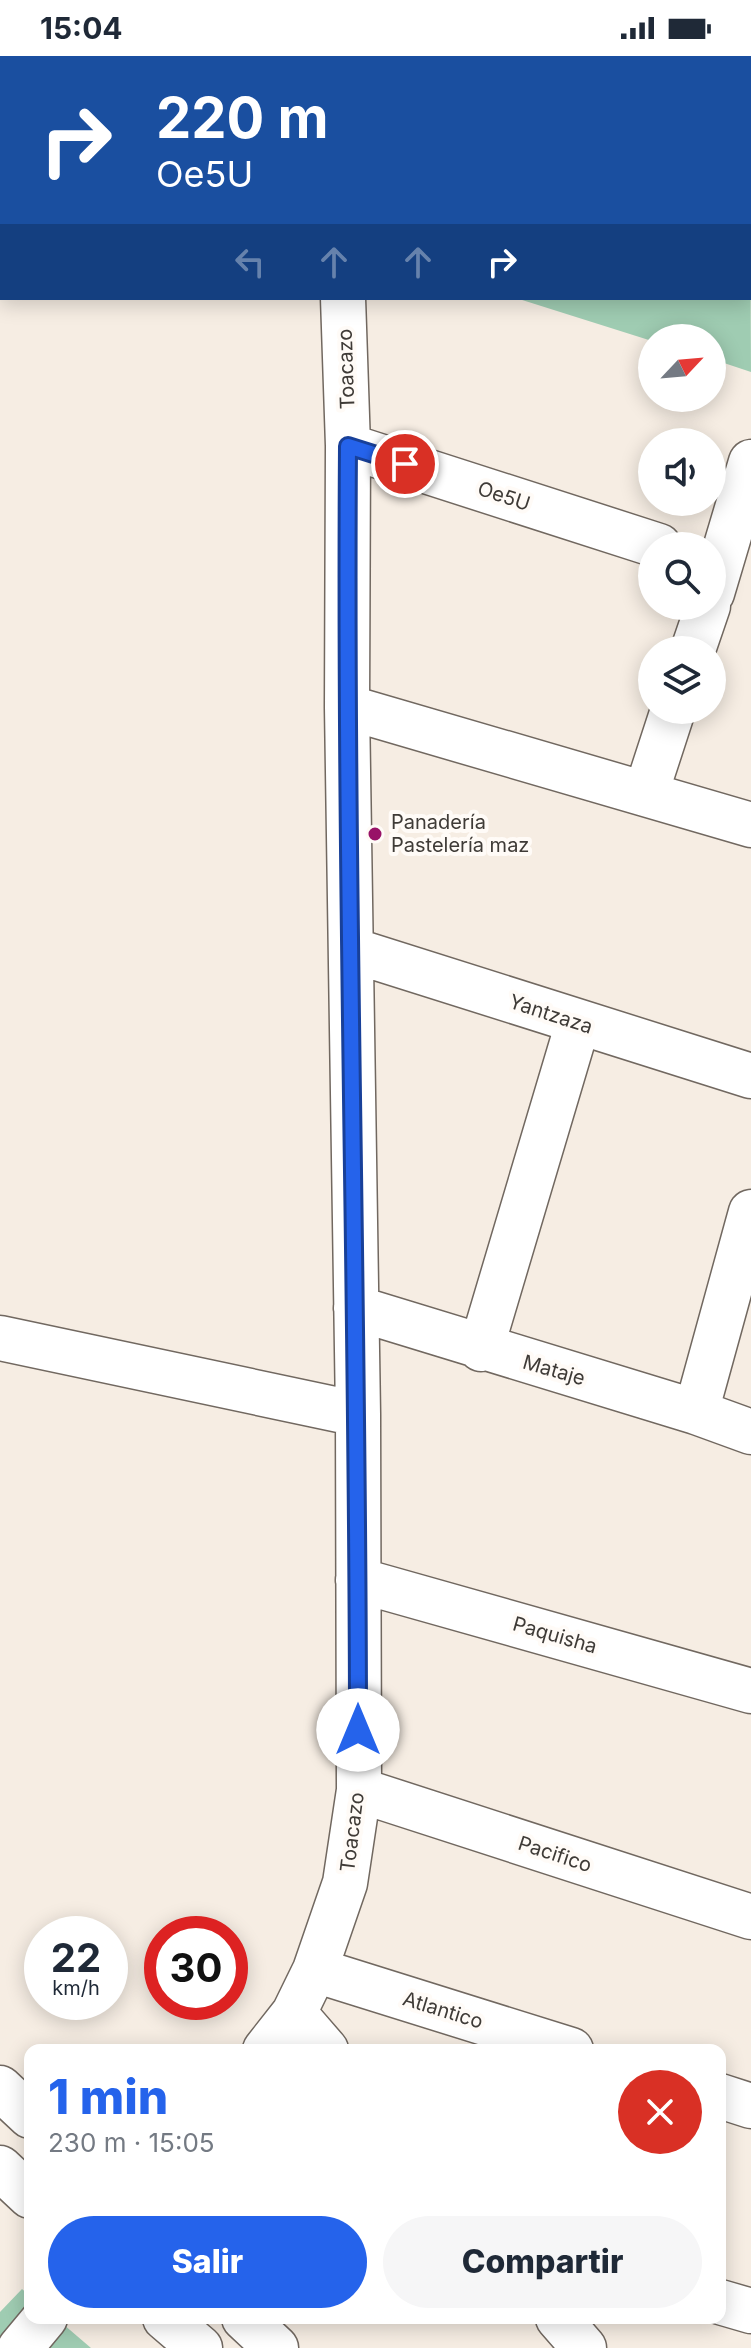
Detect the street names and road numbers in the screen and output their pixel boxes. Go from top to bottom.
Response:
street label: Toacazo [333,328,359,410]
street label: Oe5U [475,476,533,516]
street label: Yantzaza [506,989,596,1039]
street label: Mataje [520,1350,588,1390]
street label: Paquisha [510,1612,600,1658]
street label: Toacazo [335,1791,369,1873]
street label: Pacifico [515,1831,595,1877]
street label: Atlantico [400,1986,486,2034]

